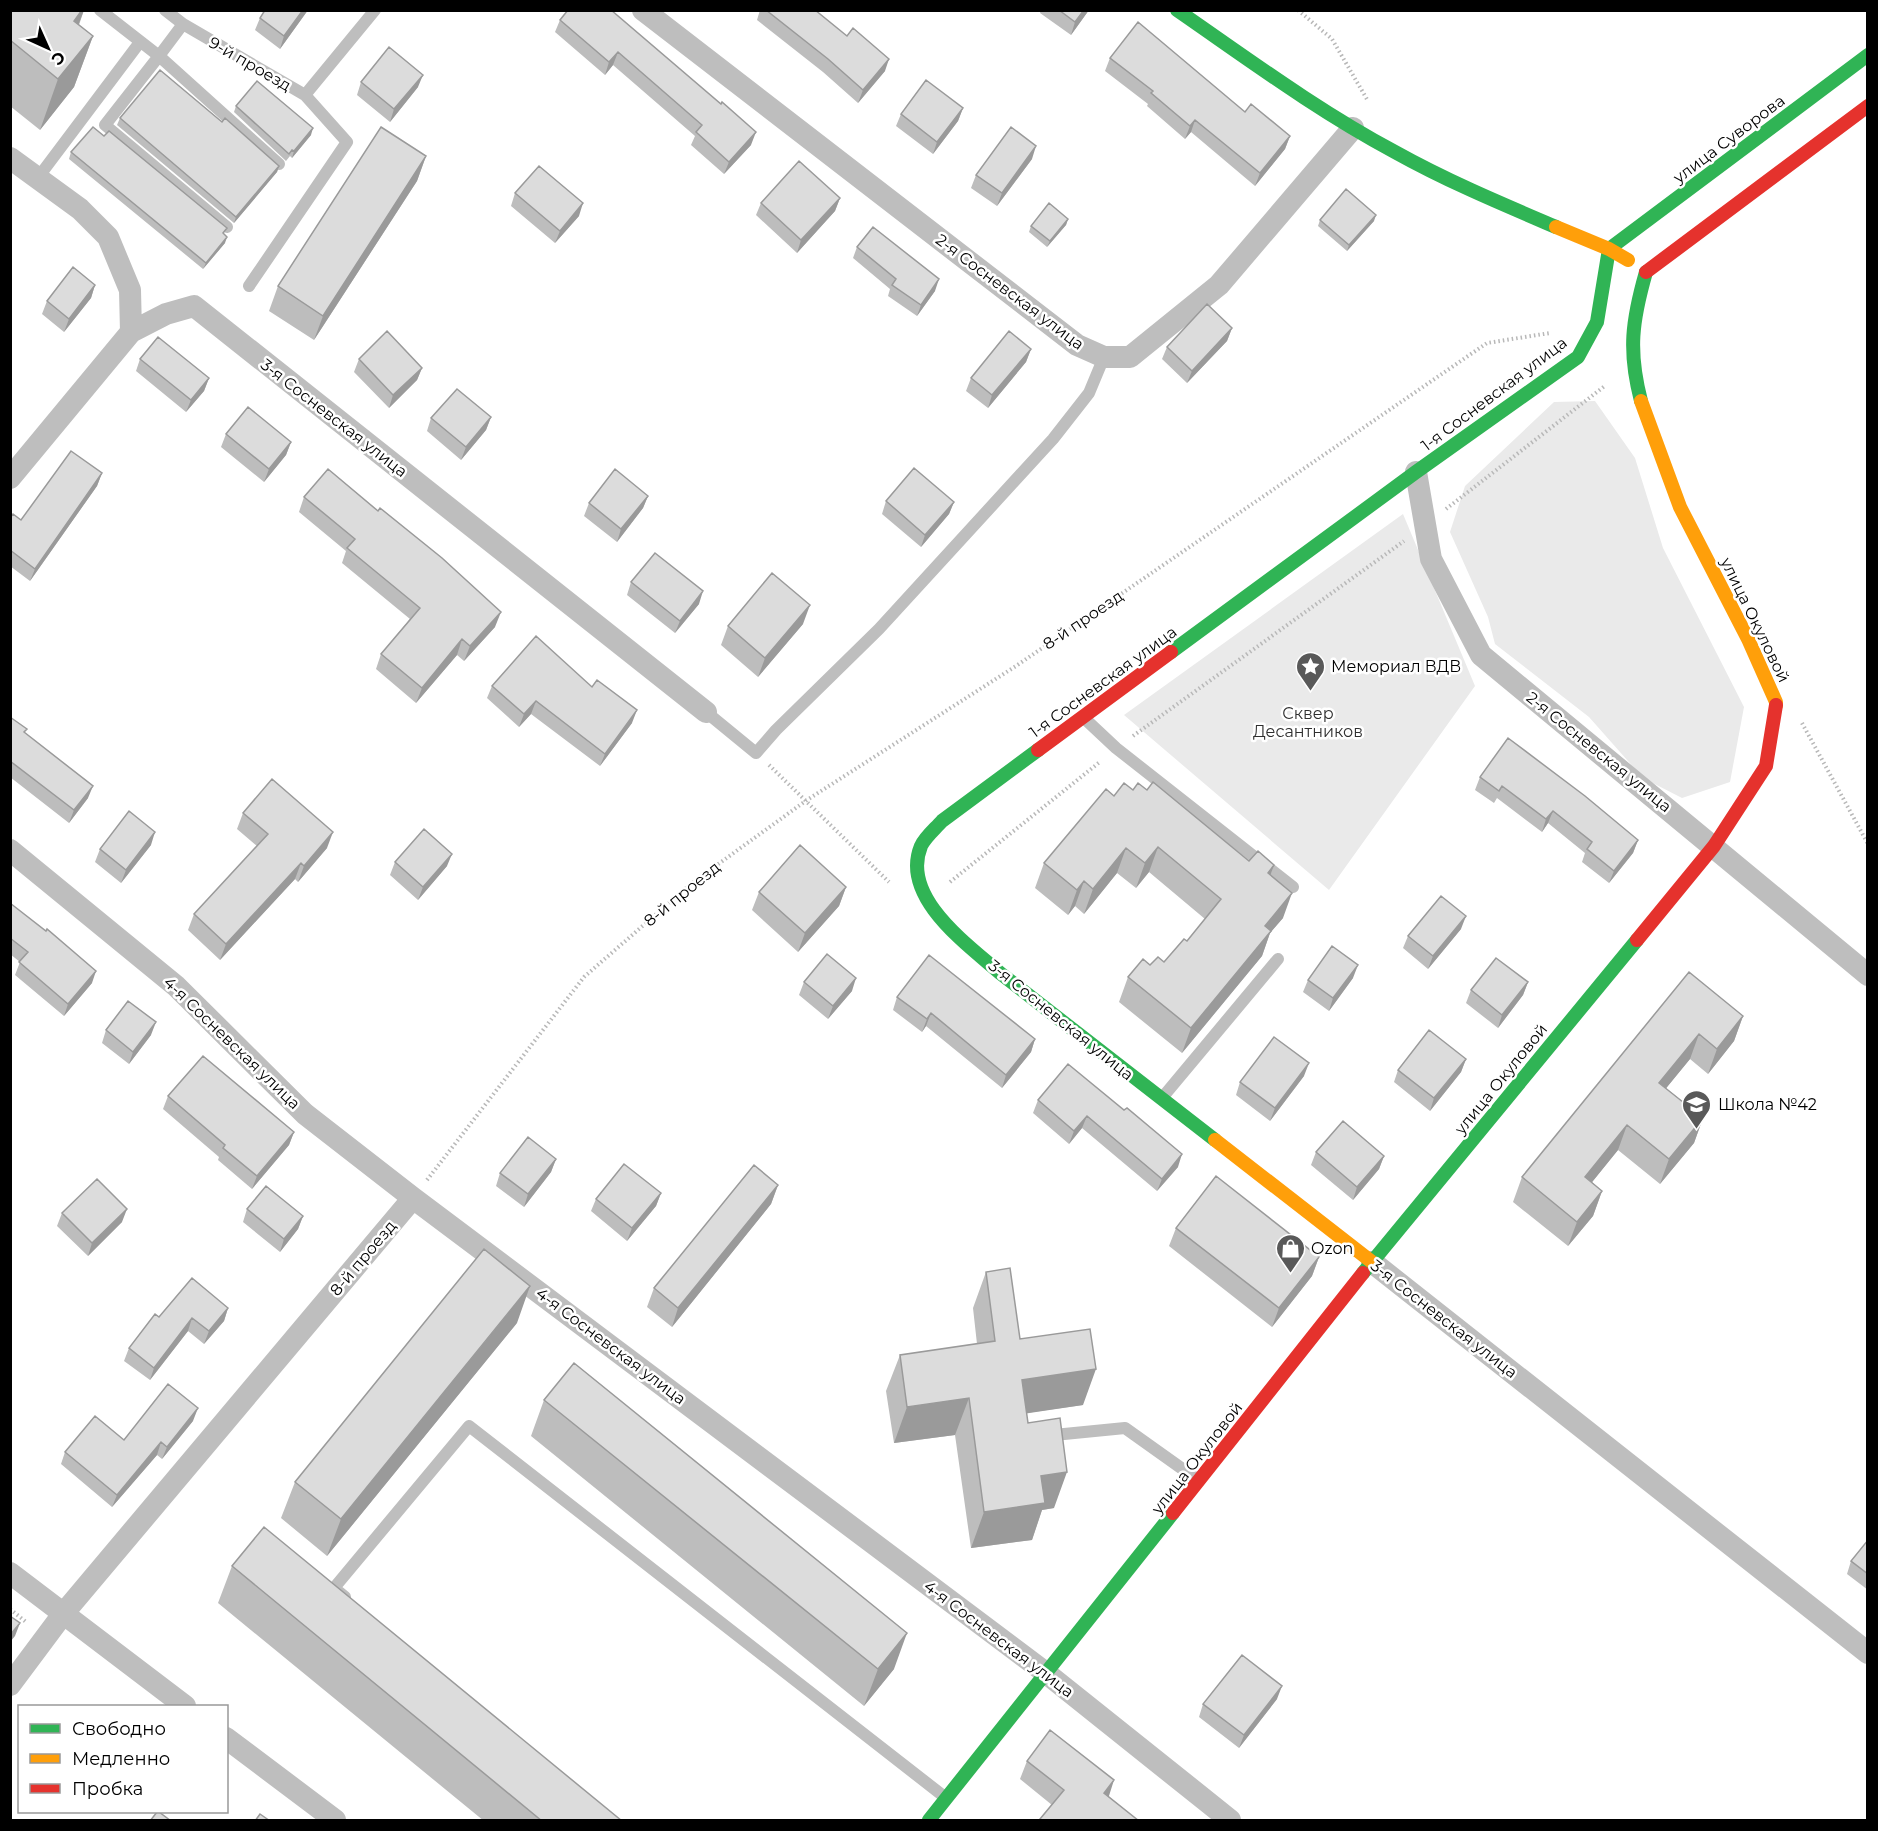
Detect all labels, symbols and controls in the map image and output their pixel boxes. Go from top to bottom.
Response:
north arrow [18,18,78,78]
street label: 9-й проезд [205,33,295,95]
text: С [47,47,69,69]
street label: улица Суворова [1669,91,1788,188]
street label: 2-я Сосневская улица [932,230,1088,354]
street label: 1-я Сосневская улица [1417,333,1571,455]
street label: 3-я Сосневская улица [257,355,411,481]
street label: улица Окуловой [1716,554,1793,686]
street label: 8-й проезд [1039,586,1127,654]
street label: 1-я Сосневская улица [1026,622,1180,742]
place icon: Мемориал ВДВ [1294,650,1326,692]
place label: Мемориал ВДВ [1331,657,1461,676]
street label: 2-я Сосневская улица [1523,688,1675,816]
park label: Сквер Десантников [1253,704,1363,741]
street label: 8-й проезд [640,858,724,930]
street label: 3-я Сосневская улица [985,956,1137,1084]
street label: 4-я Сосневская улица [160,973,304,1113]
street label: улица Окуловой [1450,1020,1551,1139]
school or university icon: Школа №42 [1681,1088,1713,1130]
place label: Школа №42 [1718,1095,1817,1114]
street label: 8-й проезд [326,1217,400,1299]
shop icon: Ozon [1274,1232,1306,1274]
place label: Ozon [1311,1239,1353,1258]
street label: 3-я Сосневская улица [1367,1256,1521,1382]
street label: 4-я Сосневская улица [532,1284,690,1408]
street label: улица Окуловой [1147,1398,1247,1518]
street label: 4-я Сосневская улица [920,1577,1078,1701]
legend [18,1705,228,1813]
text: Свободно [72,1718,166,1740]
text: Медленно [72,1748,170,1770]
text: Пробка [72,1778,143,1800]

